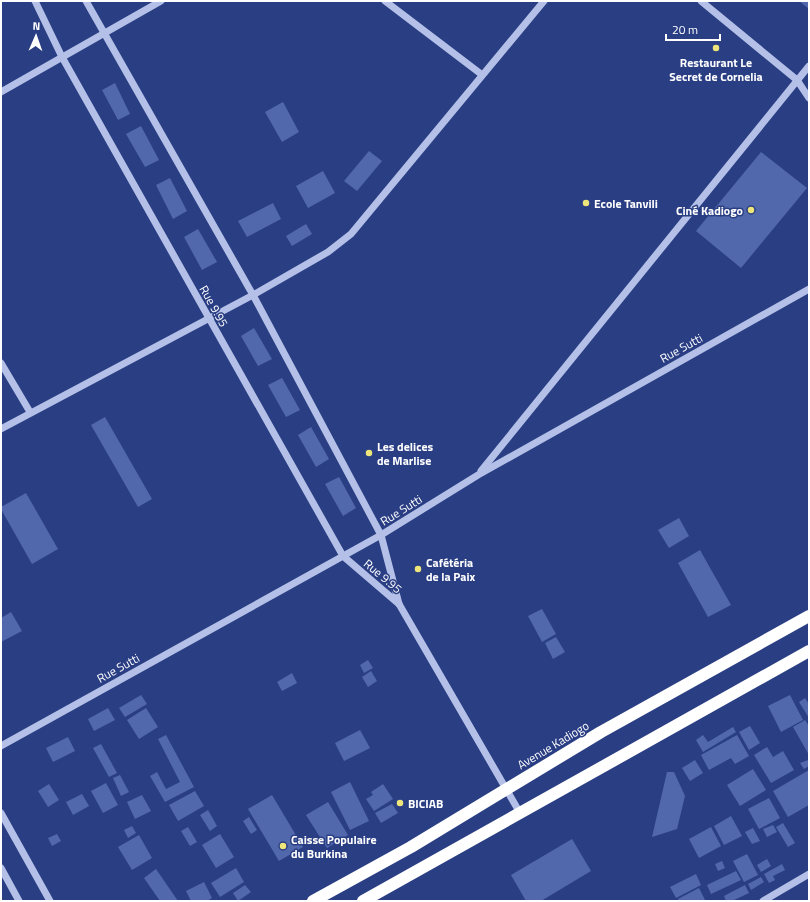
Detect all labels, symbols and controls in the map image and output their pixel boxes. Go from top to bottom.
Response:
north arrow [16,16,56,56]
scale bar [666,16,720,42]
text: N [32,18,40,34]
text: 20 m [672,20,698,39]
marker: Restaurant Le Secret de Cornelia [711,43,721,53]
place label: Restaurant Le Secret de Cornelia [669,53,763,86]
place label: Ecole Tanvili [594,194,658,213]
marker: Ecole Tanvili [581,198,591,208]
place label: Ciné Kadiogo [676,201,743,220]
marker: Ciné Kadiogo [746,205,756,215]
street label: Rue 9.95 [195,282,233,331]
street label: Rue Sutti [656,328,706,368]
place label: Les delices de Marlise [377,437,434,470]
marker: Les delices de Marlise [364,448,374,458]
street label: Rue Sutti [376,490,426,530]
place label: Cafétéria de la Paix [426,553,476,586]
street label: Rue 9.95 [360,554,407,598]
marker: Cafétéria de la Paix [413,564,423,574]
street label: Rue Sutti [93,648,143,688]
street label: Avenue Kadiogo [513,716,593,774]
place label: BICIAB [408,794,443,813]
marker: BICIAB [395,798,405,808]
place label: Caisse Populaire du Burkina [291,830,377,863]
marker: Caisse Populaire du Burkina [278,841,288,851]

